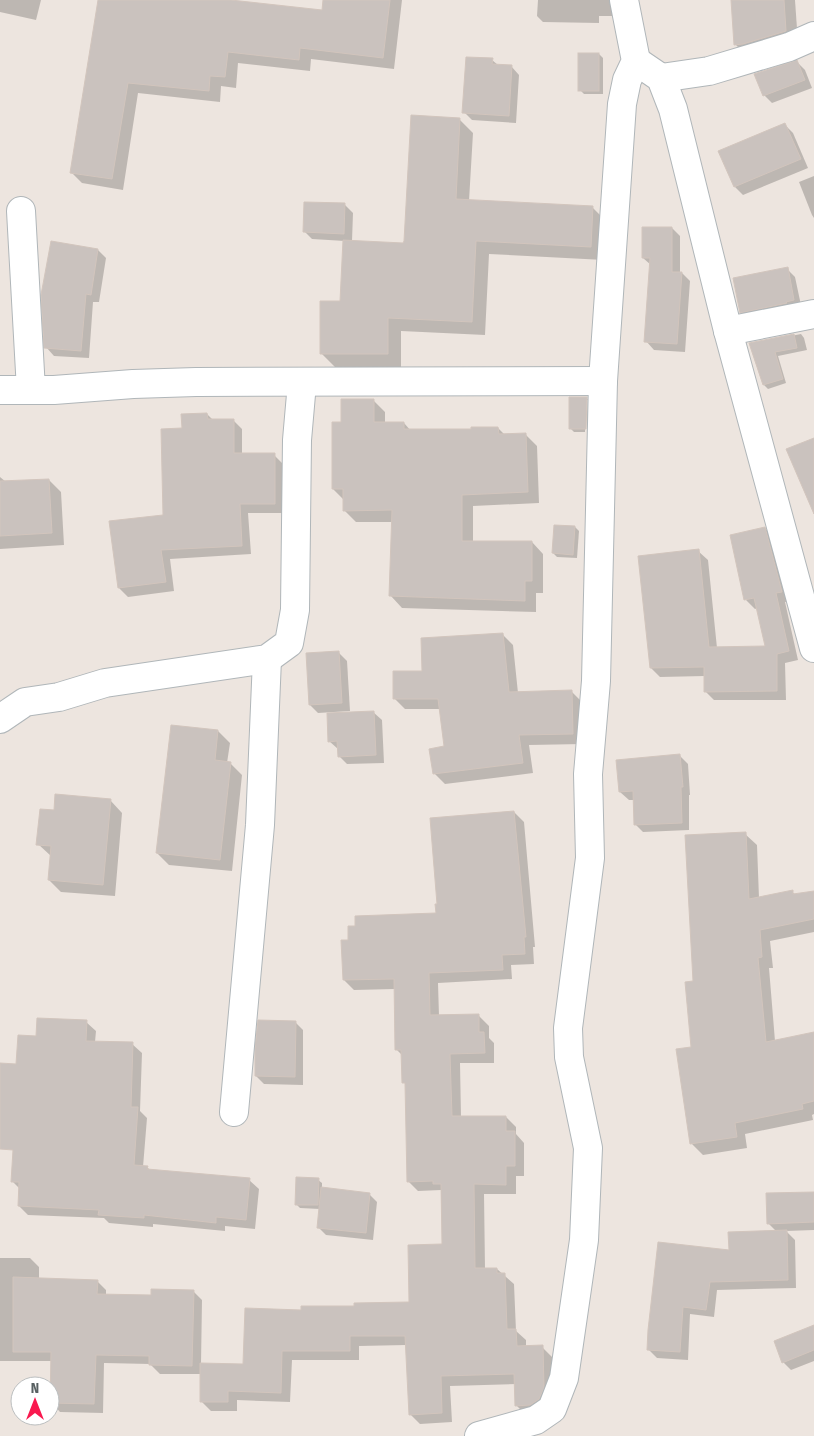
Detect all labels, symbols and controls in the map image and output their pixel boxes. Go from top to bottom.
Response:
north arrow [10,1376,60,1426]
text: N [31,1380,39,1397]

